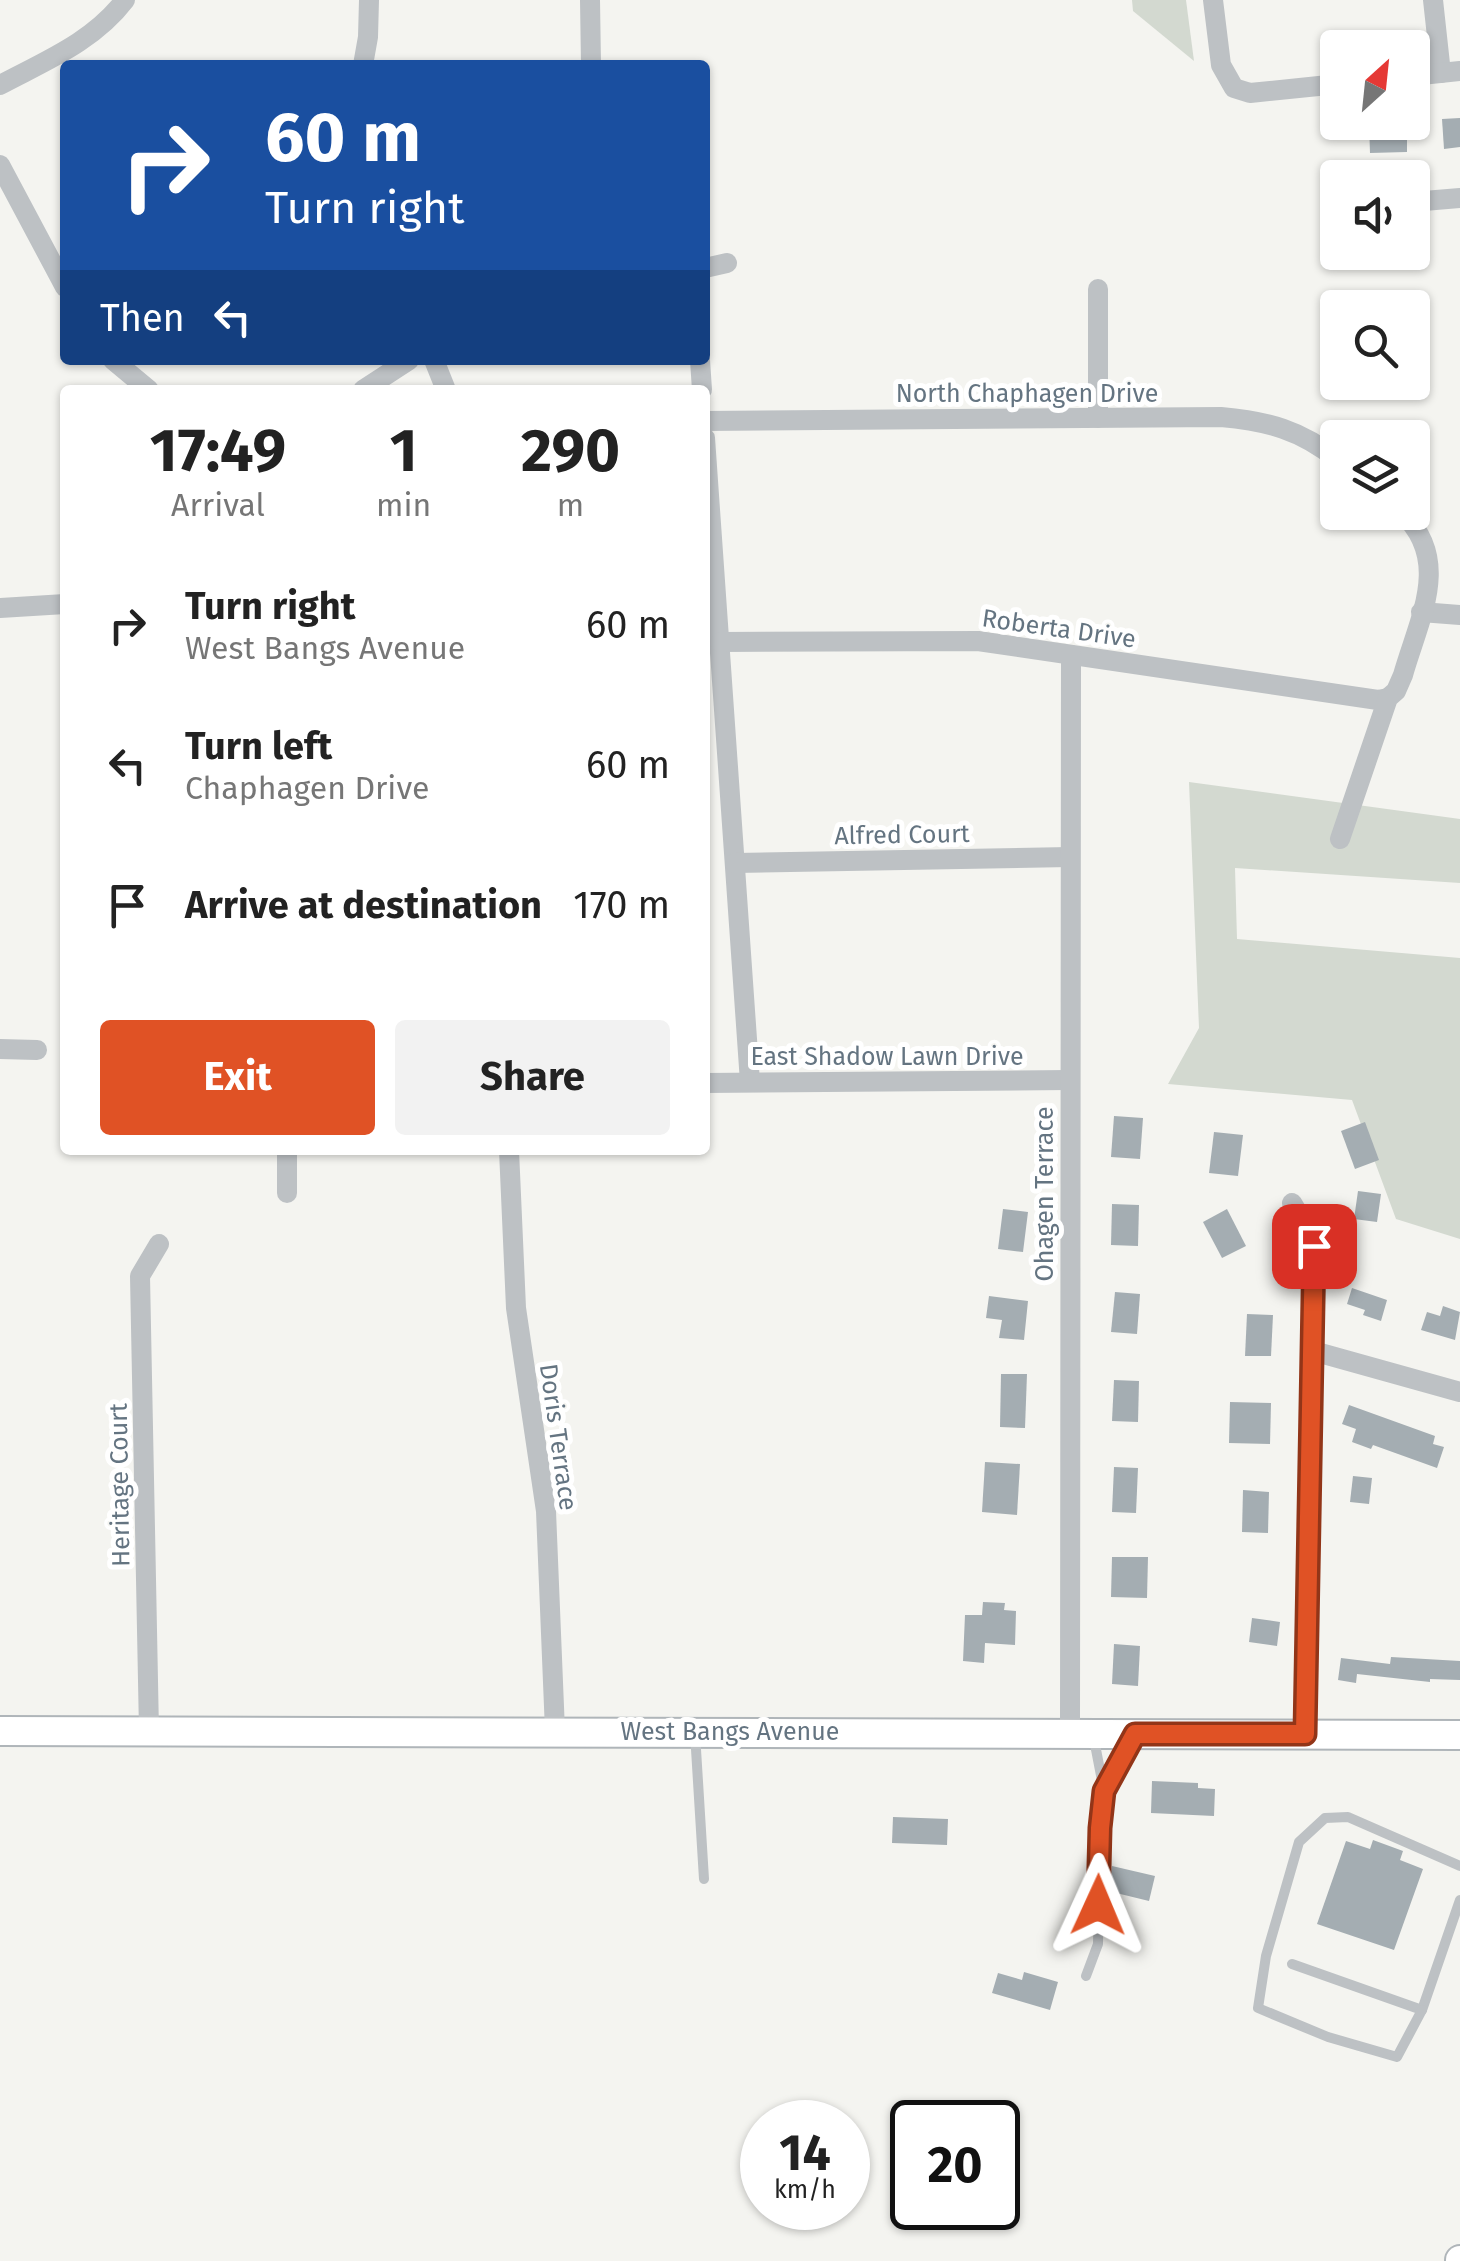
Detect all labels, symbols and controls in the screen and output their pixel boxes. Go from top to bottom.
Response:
north arrow [1320,30,1430,140]
map controls [1320,30,1430,530]
text: 60 m [265,96,421,180]
icon: right [100,100,230,230]
button: sound [1320,160,1430,270]
text: Turn right [265,181,464,235]
icon: left [205,290,260,345]
button: search [1320,290,1430,400]
text: Then [100,295,185,341]
street label: North Chaphagen Drive [896,379,1158,409]
text: 17:49 [150,415,286,487]
text: 1 [390,415,418,487]
text: 290 [521,415,620,487]
button: layers [1320,420,1430,530]
text: Arrival [171,486,265,524]
text: min [376,486,431,524]
text: m [557,486,584,524]
text: Turn right [185,583,355,629]
icon: right [100,598,155,653]
text: 60 m [586,602,670,648]
street label: Roberta Drive [980,603,1138,655]
text: West Bangs Avenue [185,629,465,667]
text: Turn left [185,723,332,769]
icon: left [100,738,155,793]
text: 60 m [586,742,670,788]
text: Chaphagen Drive [185,769,429,807]
street label: Alfred Court [834,819,971,851]
icon: arrive [100,878,155,933]
text: Arrive at destination [185,882,542,928]
text: 170 m [573,882,670,928]
button: Exit [100,1020,375,1135]
button: Share [395,1020,670,1135]
street label: East Shadow Lawn Drive [750,1042,1024,1072]
street label: Ohagen Terrace [1030,1106,1060,1282]
pin [1272,1204,1357,1289]
icon: arrive [1287,1219,1342,1274]
street label: Doris Terrace [533,1362,583,1512]
street label: Heritage Court [104,1402,136,1567]
street label: West Bangs Avenue [621,1717,839,1747]
position arrow [1046,1853,1150,1957]
speed limit sign: 20 [890,2100,1020,2230]
text: 14 [779,2123,831,2183]
text: km/h [774,2175,836,2205]

